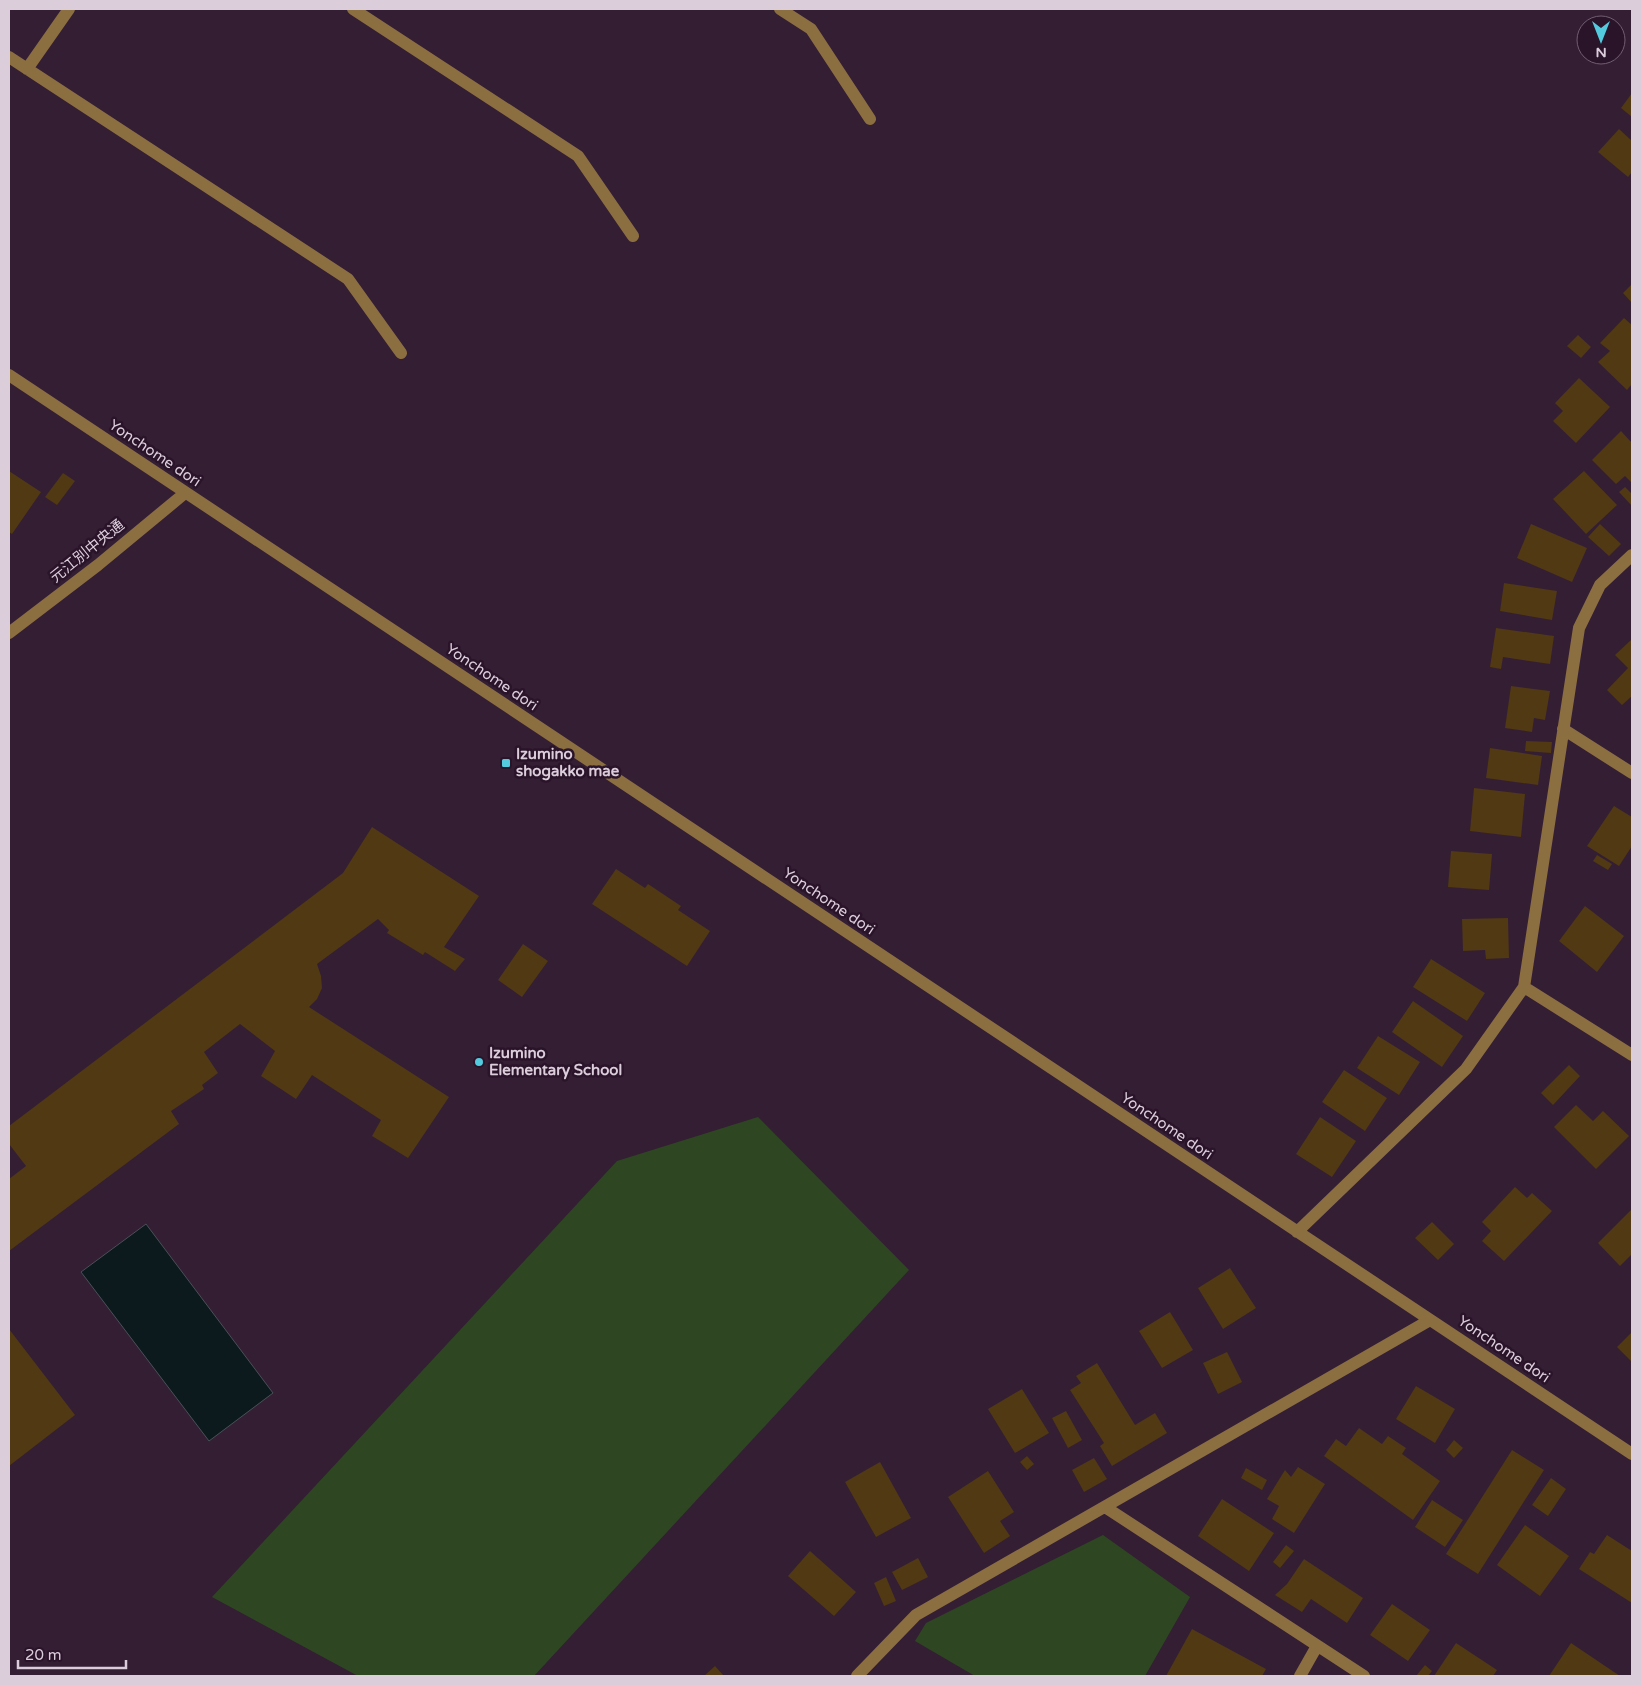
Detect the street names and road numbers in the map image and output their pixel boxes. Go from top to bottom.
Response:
street label: Yonchome dori [106,416,204,490]
street label: 元江別中央通 [46,516,128,586]
street label: Yonchome dori [443,640,541,714]
street label: Yonchome dori [780,864,878,938]
street label: Yonchome dori [1118,1089,1216,1163]
street label: Yonchome dori [1455,1312,1553,1386]

